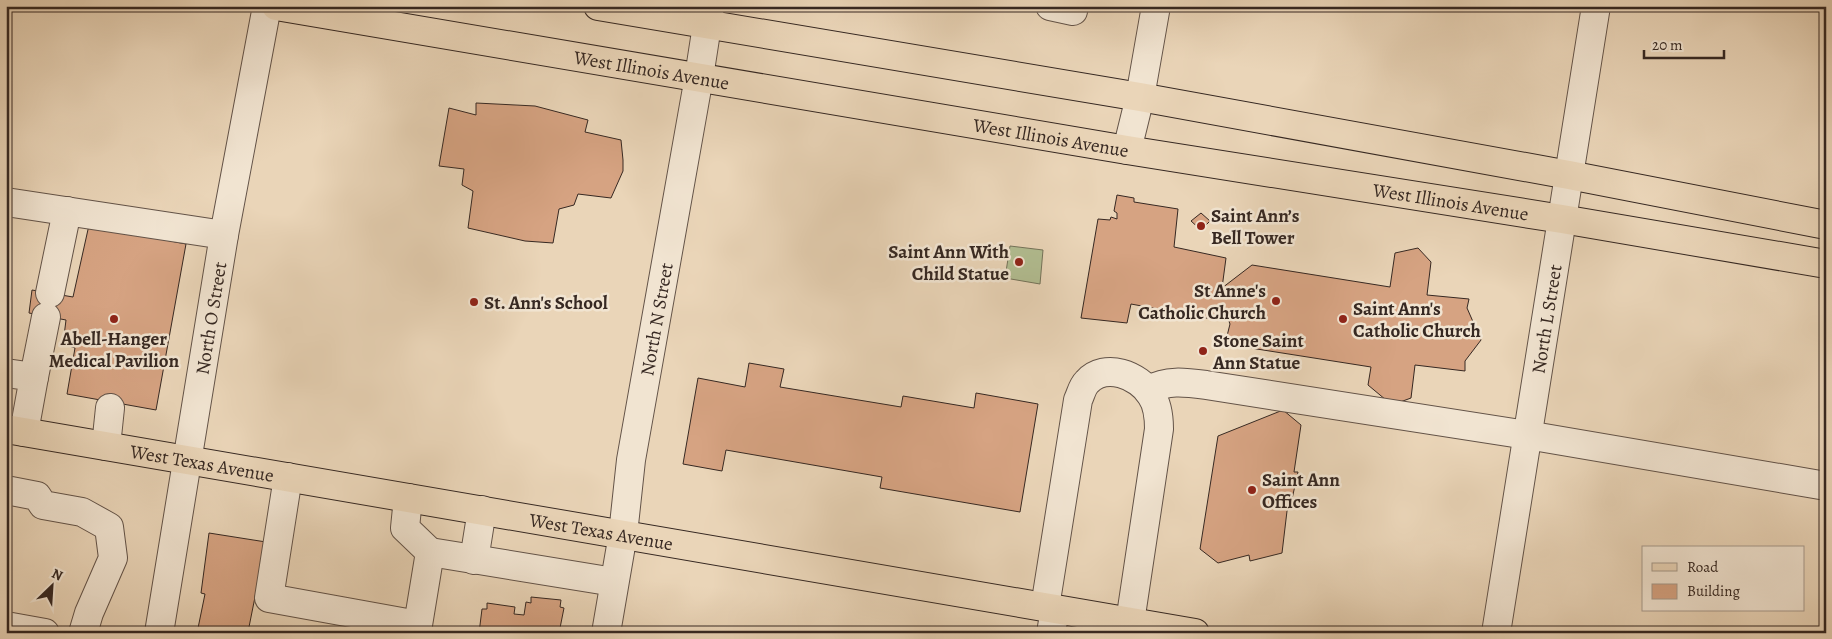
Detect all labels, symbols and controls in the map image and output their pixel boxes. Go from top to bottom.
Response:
scale bar [1644,28,1724,60]
text: 20 m [1652,35,1683,55]
street label: West Illinois Avenue [571,44,731,96]
street label: West Illinois Avenue [970,112,1131,164]
street label: West Illinois Avenue [1370,177,1530,228]
place label: Saint Ann’s Bell Tower [1211,203,1300,251]
marker: Saint Ann’s Bell Tower [1195,220,1207,232]
place label: Saint Ann With Child Statue [888,239,1009,287]
marker: Saint Ann With Child Statue [1013,256,1025,268]
street label: North O Street [189,260,233,377]
street label: North N Street [634,261,680,378]
street label: North L Street [1526,263,1569,376]
place label: St Anne's Catholic Church [1138,278,1266,326]
place label: St. Ann's School [484,290,608,316]
marker: St Anne's Catholic Church [1270,295,1282,307]
marker: St. Ann's School [468,296,480,308]
place label: Saint Ann's Catholic Church [1353,296,1481,344]
marker: Abell-Hanger Medical Pavilion [108,313,120,325]
marker: Saint Ann's Catholic Church [1337,313,1349,325]
place label: Abell-Hanger Medical Pavilion [49,326,180,374]
place label: Stone Saint Ann Statue [1212,328,1304,376]
marker: Stone Saint Ann Statue [1197,345,1209,357]
street label: West Texas Avenue [127,438,276,489]
place label: Saint Ann Offices [1262,467,1340,515]
marker: Saint Ann Offices [1246,484,1258,496]
street label: West Texas Avenue [526,507,675,557]
legend [1642,546,1804,612]
text: Road [1687,557,1719,577]
north arrow [28,562,78,612]
text: N [49,564,66,585]
text: Building [1687,581,1740,601]

